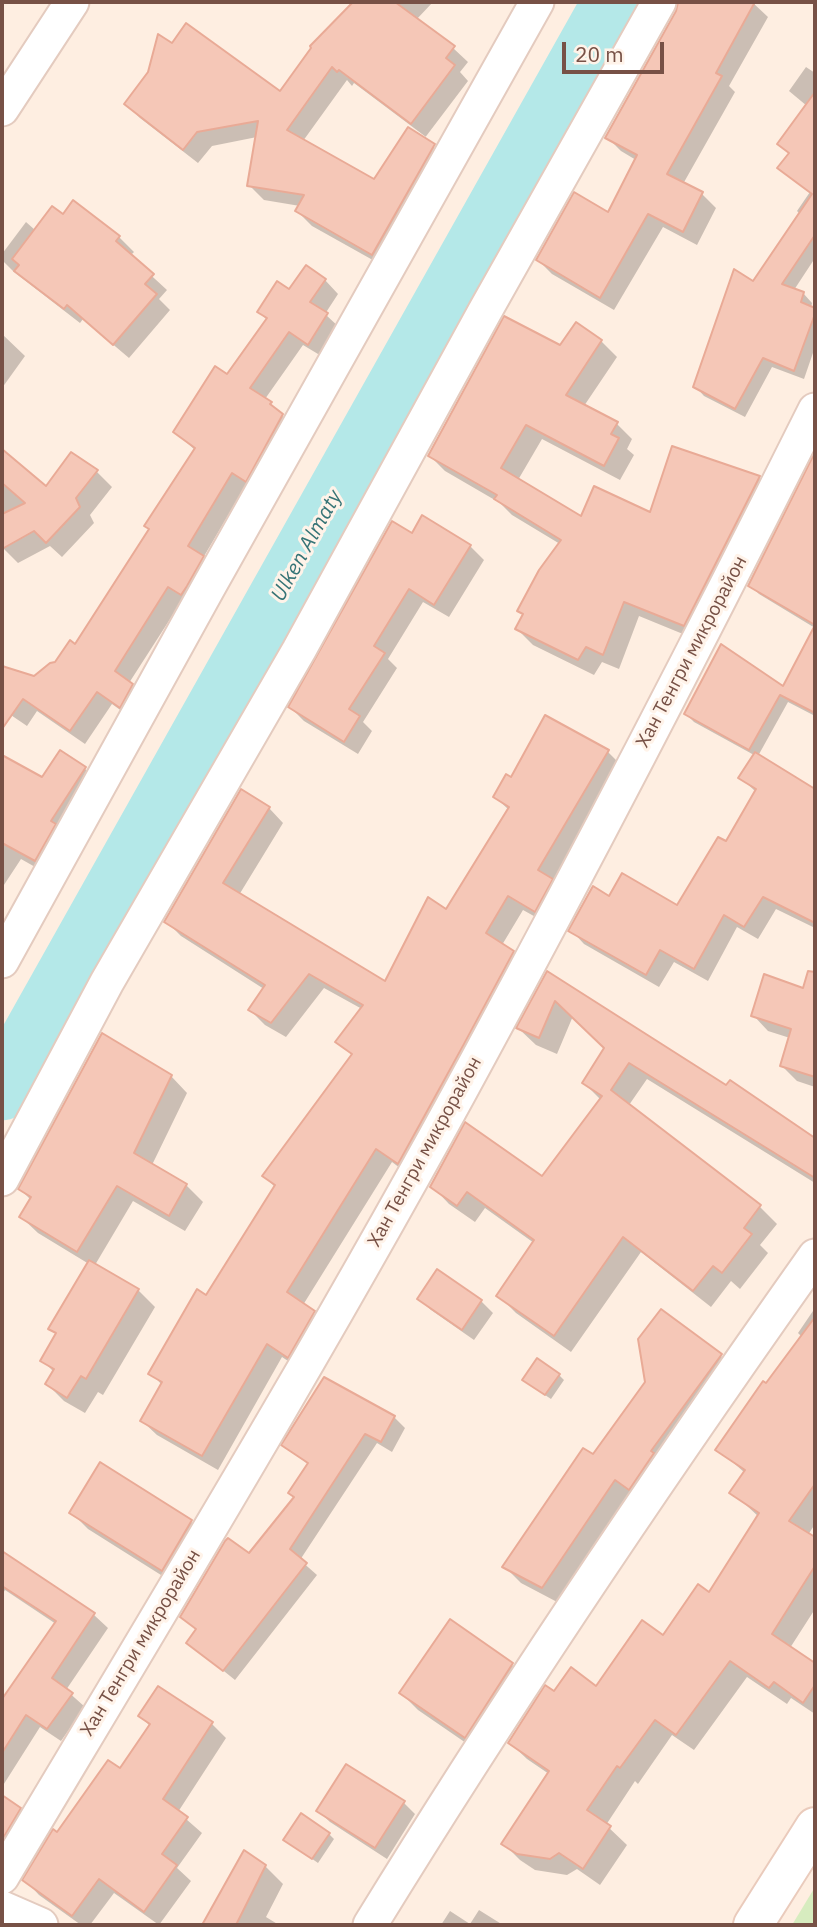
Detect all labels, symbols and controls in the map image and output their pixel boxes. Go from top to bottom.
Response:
scale bar [565,28,666,72]
text: 20 m [575,40,624,68]
water label: Ulken Almaty [266,486,348,606]
street label: Хан Тенгри микрорайон [632,552,752,752]
street label: Хан Тенгри микрорайон [363,1053,487,1251]
street label: Хан Тенгри микрорайон [76,1545,206,1741]

